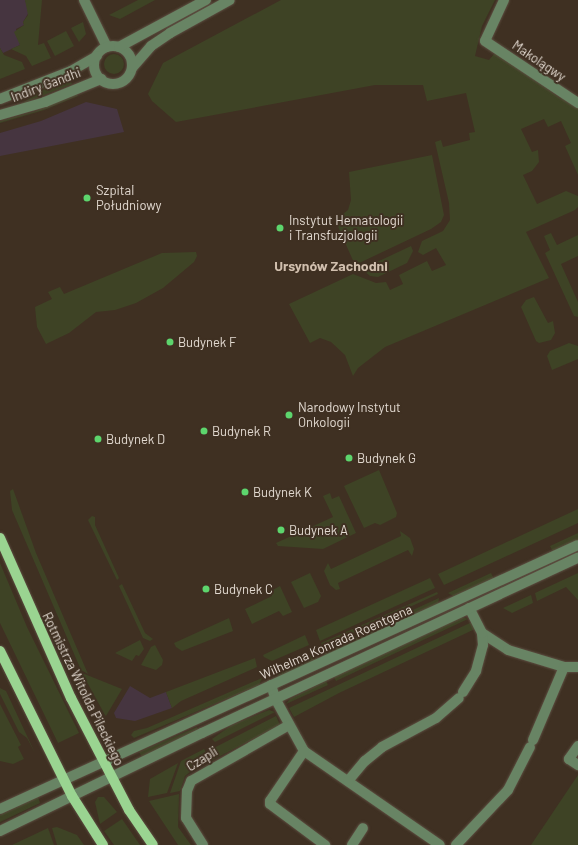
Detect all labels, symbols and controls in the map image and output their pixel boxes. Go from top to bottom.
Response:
street label: Makolągwy [509,37,569,85]
street label: Indiry Gandhi [9,65,83,105]
place label: Szpital Południowy [96,183,162,214]
marker: Szpital Południowy [81,192,93,204]
place label: Instytut Hematologii i Transfuzjologii [289,213,403,244]
marker: Instytut Hematologii i Transfuzjologii [274,222,286,234]
district label: Ursynów Zachodni [274,258,388,274]
place label: Budynek F [178,334,236,350]
marker: Budynek F [165,337,175,347]
place label: Narodowy Instytut Onkologii [298,400,401,431]
marker: Narodowy Instytut Onkologii [283,409,295,421]
place label: Budynek R [212,423,271,439]
marker: Budynek R [199,426,209,436]
place label: Budynek D [106,431,165,447]
marker: Budynek D [93,434,103,444]
place label: Budynek G [357,450,416,466]
marker: Budynek G [344,453,354,463]
place label: Budynek K [253,484,312,500]
marker: Budynek K [240,487,250,497]
place label: Budynek A [289,522,348,538]
marker: Budynek A [276,525,286,535]
place label: Budynek C [214,581,273,597]
marker: Budynek C [201,584,211,594]
street label: Wilhelma Konrada Roentgena [257,601,415,683]
street label: Rotmistrza Witolda Pileckiego [39,610,127,768]
street label: Czapli [184,743,220,775]

